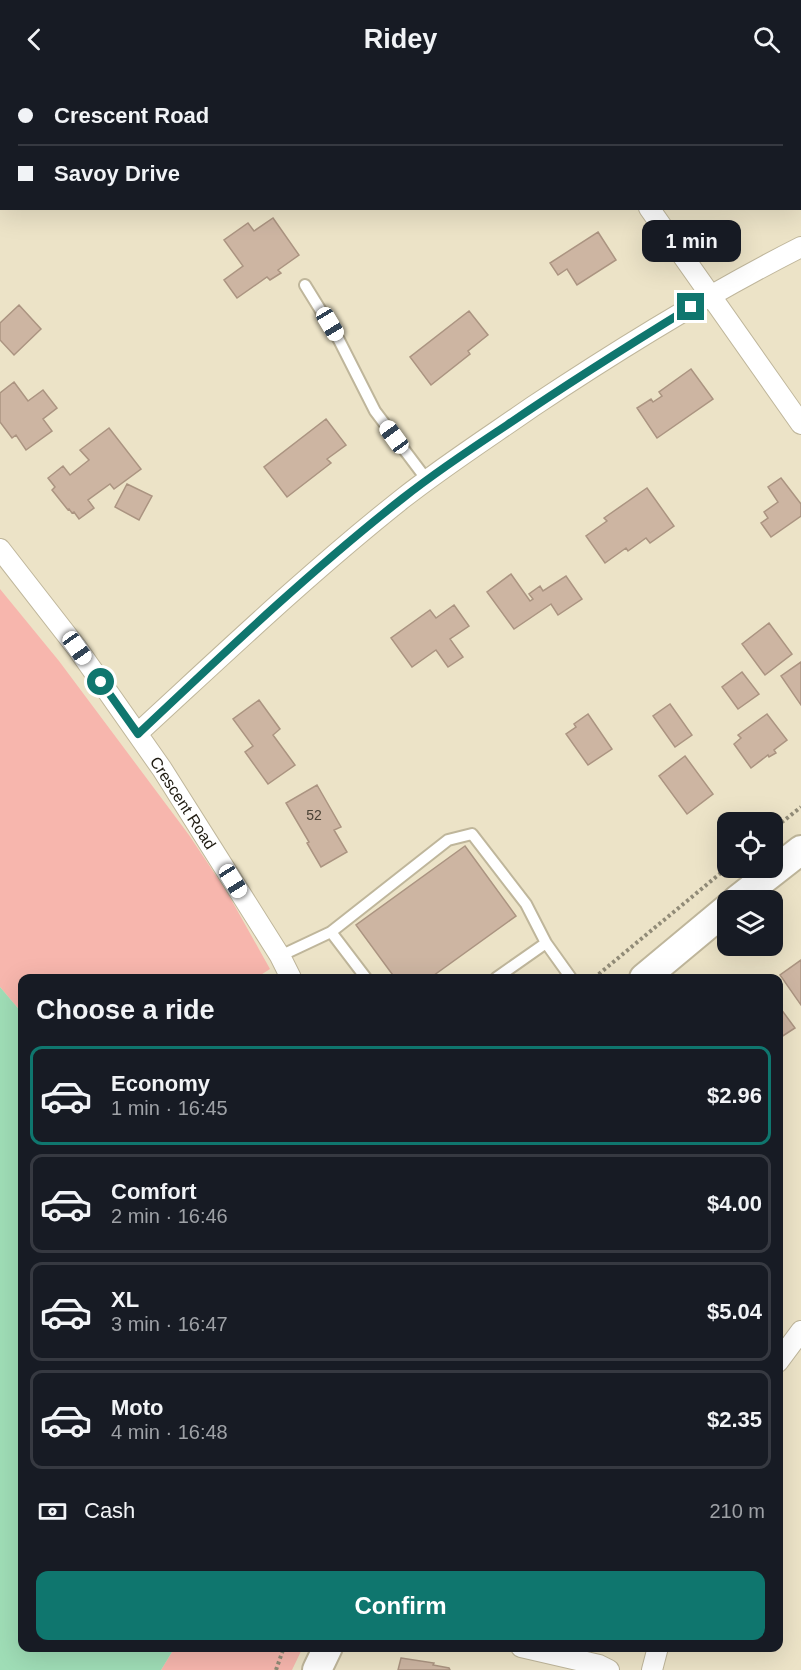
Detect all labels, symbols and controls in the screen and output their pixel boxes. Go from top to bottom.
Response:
icon: back [18,23,51,56]
icon: search [750,23,783,56]
text: Ridey [364,24,437,54]
text: Crescent Road [54,103,209,128]
text: Savoy Drive [54,161,180,186]
callout: 1 min [642,220,740,262]
text: 1 min [665,230,718,252]
route end [677,293,704,320]
car [313,304,347,344]
car [376,417,412,457]
car [59,628,95,668]
route start [87,668,114,695]
street label: Crescent Road [147,754,219,852]
house number: 52 [306,807,322,823]
map controls [717,812,783,956]
button: locate [717,812,783,878]
car [216,861,250,901]
button: layers [717,890,783,956]
text: Choose a ride [36,995,215,1025]
icon: car [39,1069,93,1123]
text: Economy [111,1071,210,1096]
text: $2.96 [707,1083,762,1108]
text: 1 min · 16:45 [111,1097,228,1119]
icon: car [39,1177,93,1231]
text: Comfort [111,1179,197,1204]
text: $4.00 [707,1191,762,1216]
text: 2 min · 16:46 [111,1205,228,1227]
icon: car [39,1285,93,1339]
text: XL [111,1287,139,1312]
text: $5.04 [707,1299,762,1324]
text: 3 min · 16:47 [111,1313,228,1335]
icon: car [39,1393,93,1447]
text: Moto [111,1395,164,1420]
text: $2.35 [707,1407,762,1432]
text: 4 min · 16:48 [111,1421,228,1443]
icon: cash [36,1495,69,1528]
text: Cash [84,1498,135,1523]
text: 210 m [709,1500,765,1522]
button: Confirm [36,1571,765,1640]

